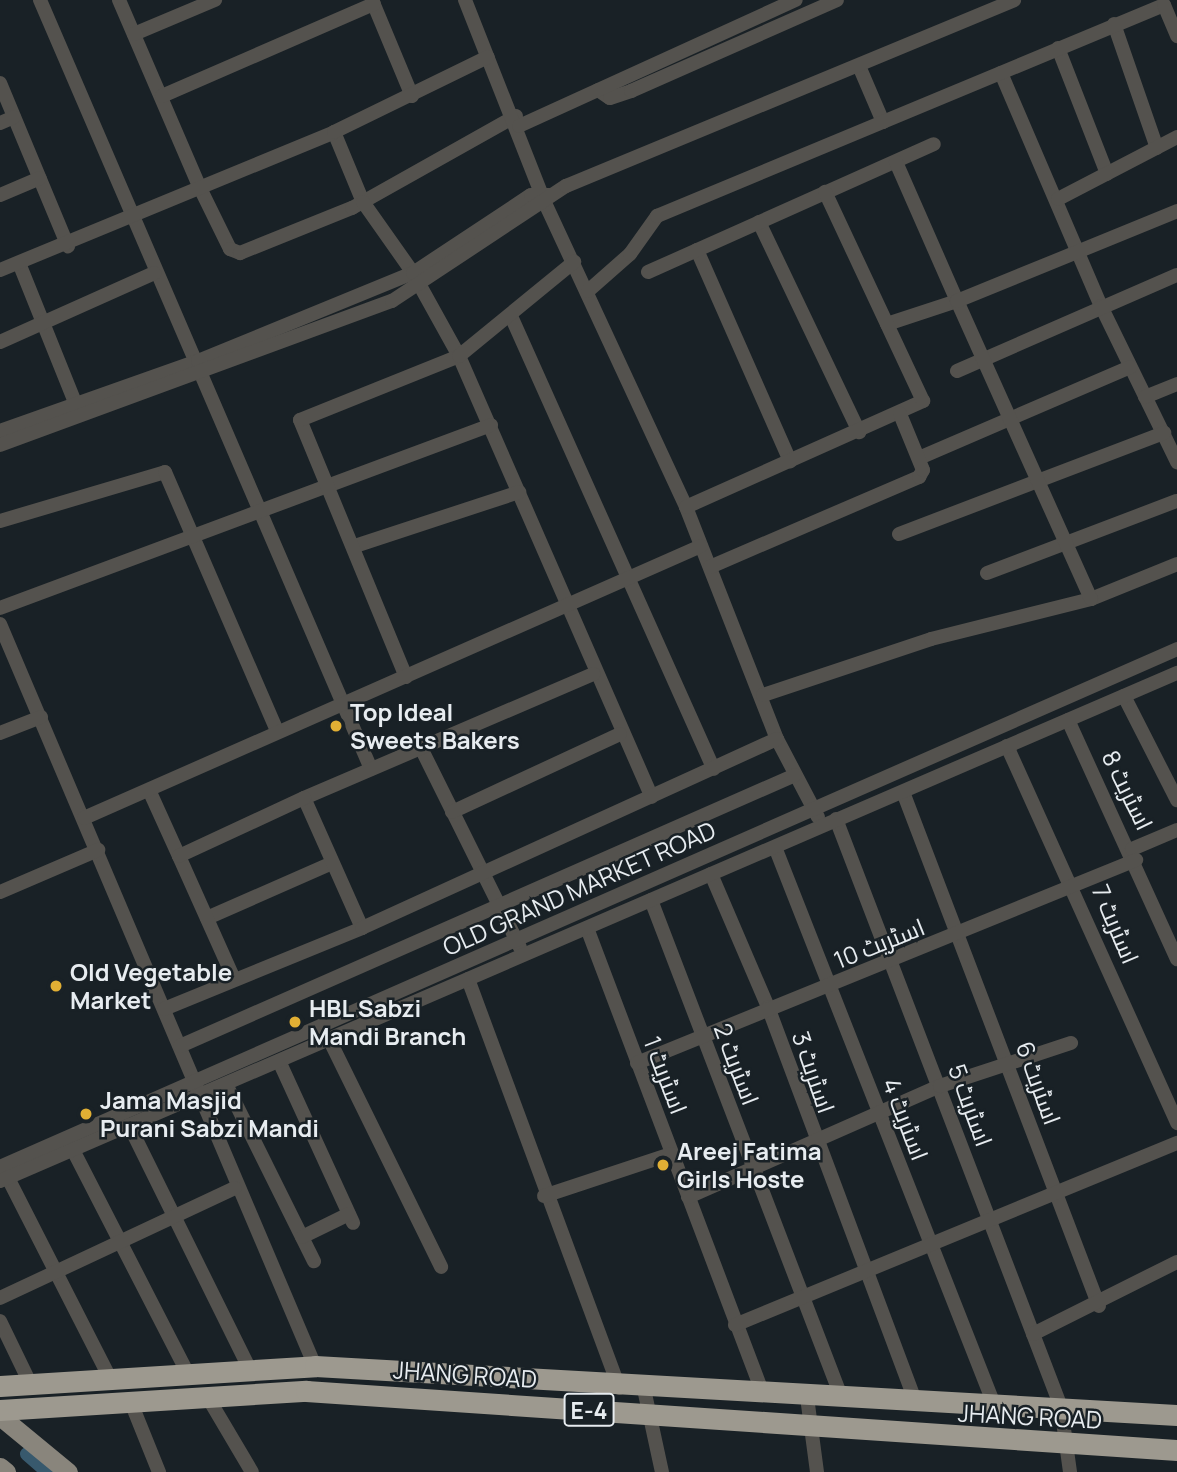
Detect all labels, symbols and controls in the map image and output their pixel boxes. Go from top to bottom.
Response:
place label: Top Ideal Sweets Bakers [350,698,520,754]
marker: Top Ideal Sweets Bakers [328,718,344,734]
street label: اسٹریٹ 8 [1096,745,1160,835]
street label: OLD GRAND MARKET ROAD [438,815,720,961]
street label: اسٹریٹ 7 [1086,880,1146,968]
street label: اسٹریٹ 10 [829,912,929,974]
place label: Old Vegetable Market [70,958,232,1014]
marker: Old Vegetable Market [48,978,64,994]
place label: HBL Sabzi Mandi Branch [309,994,466,1050]
marker: HBL Sabzi Mandi Branch [287,1014,303,1030]
street label: اسٹریٹ 2 [708,1019,766,1109]
street label: اسٹریٹ 3 [787,1027,841,1117]
street label: اسٹریٹ 1 [638,1032,694,1118]
street label: اسٹریٹ 6 [1011,1038,1067,1128]
street label: اسٹریٹ 5 [943,1060,999,1150]
street label: اسٹریٹ 4 [877,1074,935,1164]
place label: Jama Masjid Purani Sabzi Mandi [100,1086,319,1142]
marker: Jama Masjid Purani Sabzi Mandi [78,1106,94,1122]
place label: Areej Fatima Girls Hoste [677,1137,821,1193]
marker: Areej Fatima Girls Hoste [655,1157,671,1173]
street label: JHANG ROAD [392,1355,538,1393]
road number: E-4 [563,1390,615,1429]
street label: JHANG ROAD [957,1398,1103,1434]

